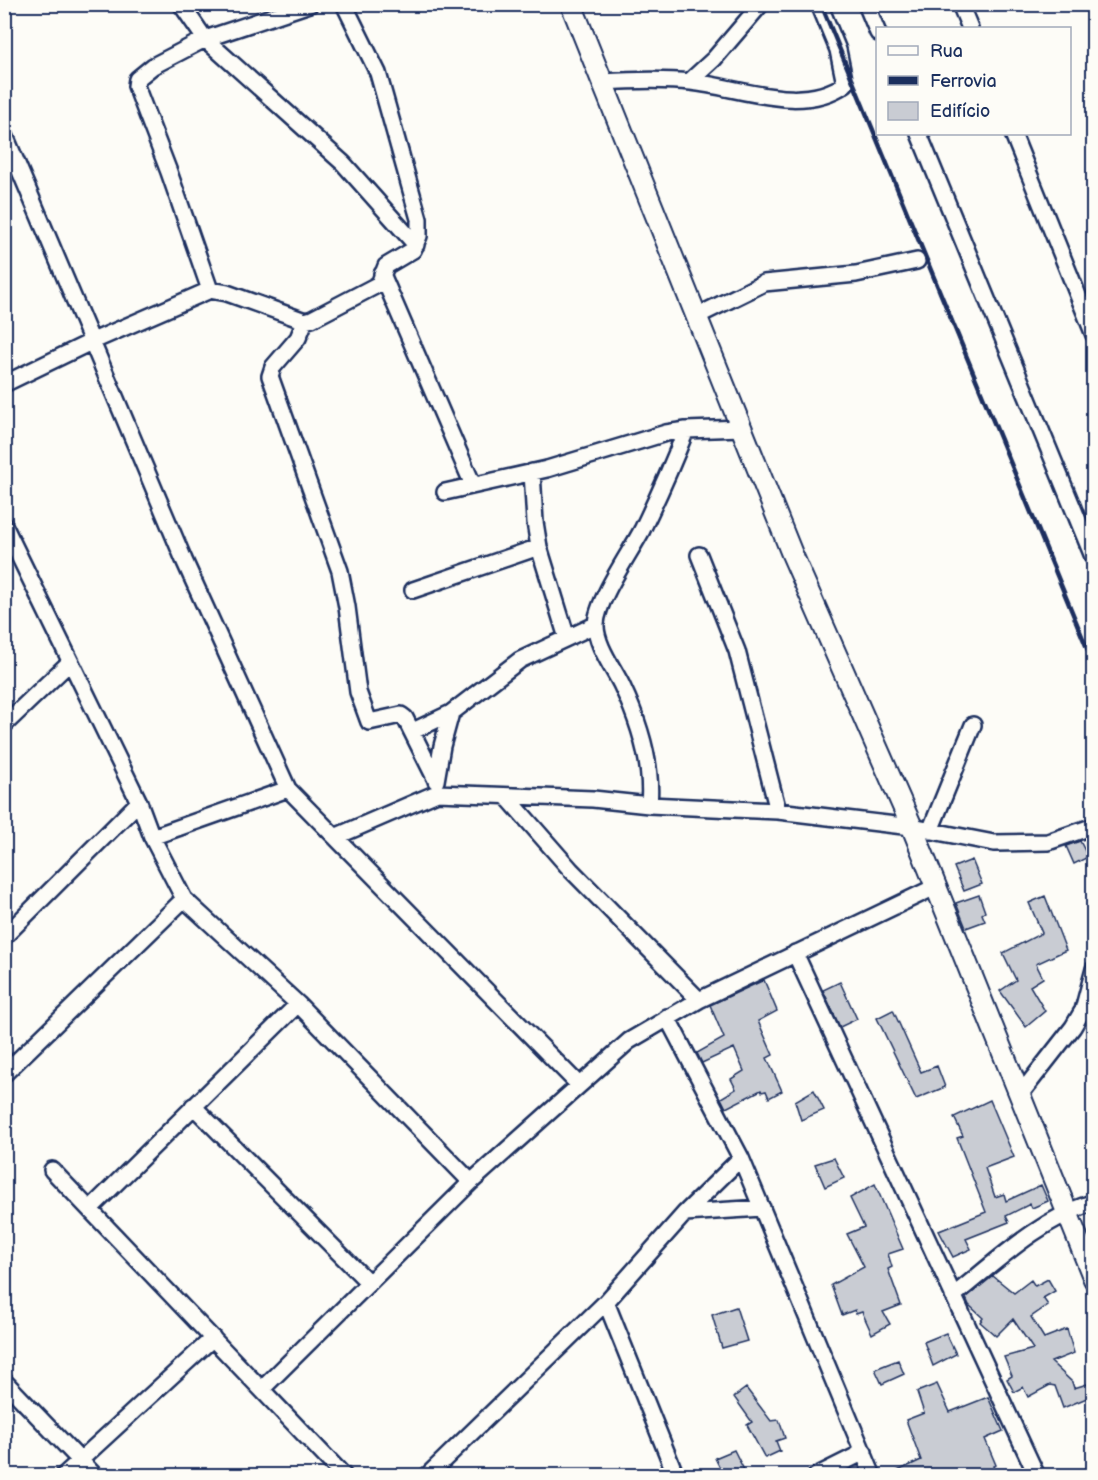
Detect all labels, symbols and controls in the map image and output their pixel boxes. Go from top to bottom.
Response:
legend [876,27,1071,135]
text: Rua [930,41,963,62]
text: Ferrovia [930,71,997,92]
text: Edifício [930,101,990,122]

